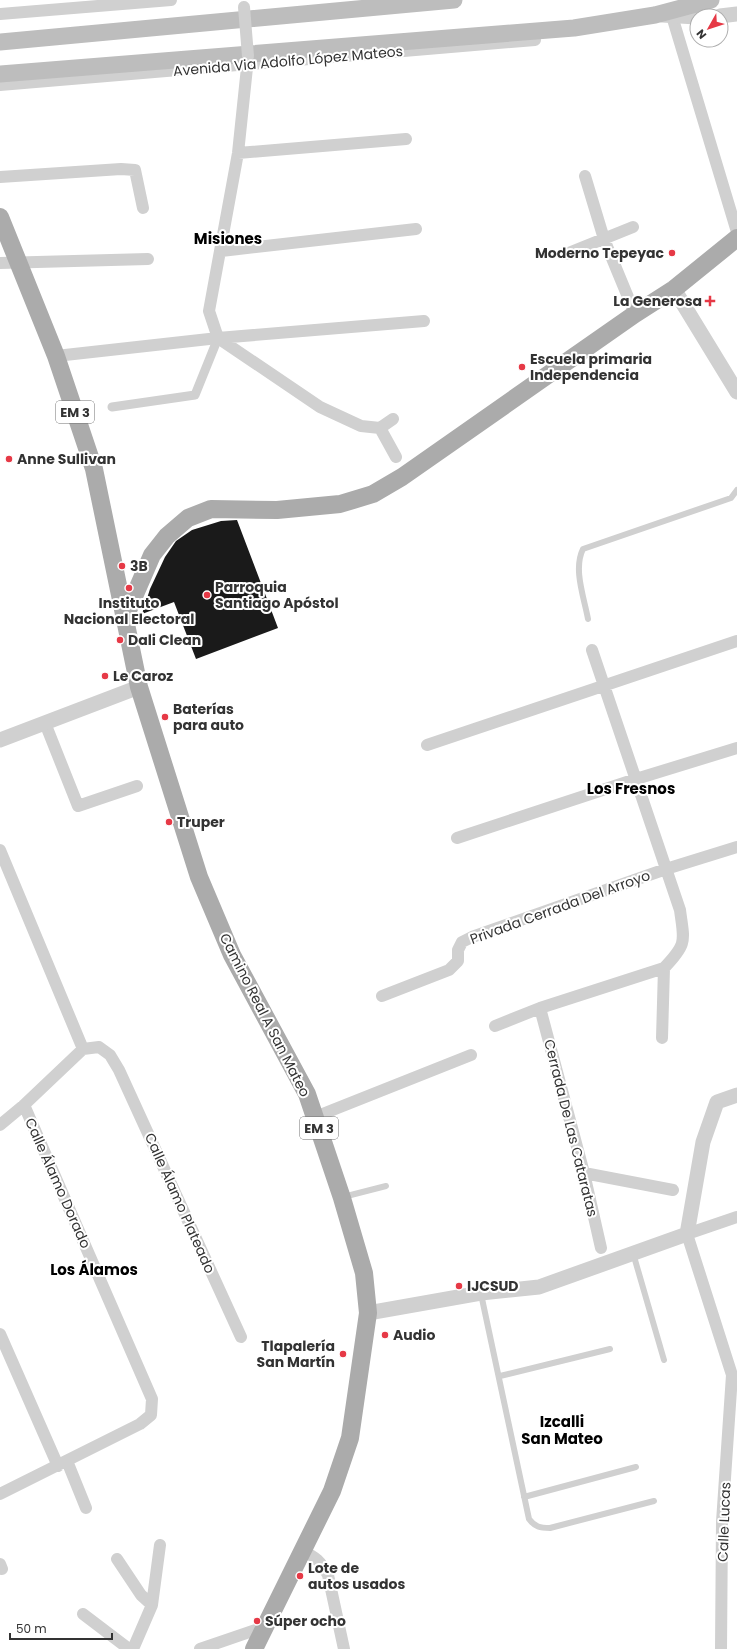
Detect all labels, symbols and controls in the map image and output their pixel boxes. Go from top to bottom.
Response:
north arrow [689,8,729,48]
text: N [692,26,710,43]
street label: Avenida Via Adolfo López Mateos [172,41,404,81]
district label: Misiones [194,228,262,249]
place label: Moderno Tepeyac [535,243,665,263]
marker: Moderno Tepeyac [667,248,677,258]
place label: La Generosa [613,291,702,311]
marker: La Generosa [705,296,715,306]
place label: Escuela primaria Independencia [530,349,652,385]
marker: Escuela primaria Independencia [517,362,527,372]
road number: EM 3 [56,401,94,423]
place label: Anne Sullivan [17,449,116,469]
marker: Anne Sullivan [4,454,14,464]
place label: 3B [130,556,148,576]
marker: 3B [117,561,127,571]
place label: Parroquia Santiago Apóstol [215,577,339,613]
marker: Instituto Nacional Electoral [124,583,134,593]
marker: Parroquia Santiago Apóstol [202,590,212,600]
place label: Instituto Nacional Electoral [64,593,194,629]
place label: Dali Clean [128,630,201,650]
marker: Dali Clean [115,635,125,645]
place label: Le Caroz [113,666,173,686]
marker: Le Caroz [100,671,110,681]
place label: Baterías para auto [173,699,244,735]
marker: Baterías para auto [160,712,170,722]
district label: Los Fresnos [587,778,675,799]
place label: Truper [177,812,225,832]
marker: Truper [164,817,174,827]
street label: Privada Cerrada Del Arroyo [467,865,653,949]
street label: Camino Real A San Mateo [215,930,315,1100]
street label: Cerrada De Las Cataratas [539,1037,603,1219]
street label: Calle Álamo Dorado [20,1115,96,1252]
road number: EM 3 [300,1117,338,1139]
street label: Calle Álamo Plateado [140,1130,220,1276]
district label: Los Álamos [50,1259,138,1280]
place label: IJCSUD [467,1276,519,1296]
marker: IJCSUD [454,1281,464,1291]
place label: Audio [393,1325,435,1345]
marker: Audio [380,1330,390,1340]
place label: Tlapalería San Martín [257,1336,335,1372]
marker: Tlapalería San Martín [338,1349,348,1359]
district label: Izcalli San Mateo [521,1411,603,1449]
street label: Calle Lucas [713,1482,735,1562]
place label: Lote de autos usados [308,1558,406,1594]
marker: Lote de autos usados [295,1571,305,1581]
place label: Súper ocho [265,1611,346,1631]
scale bar [10,1615,112,1641]
marker: Súper ocho [252,1616,262,1626]
text: 50 m [16,1620,47,1637]

